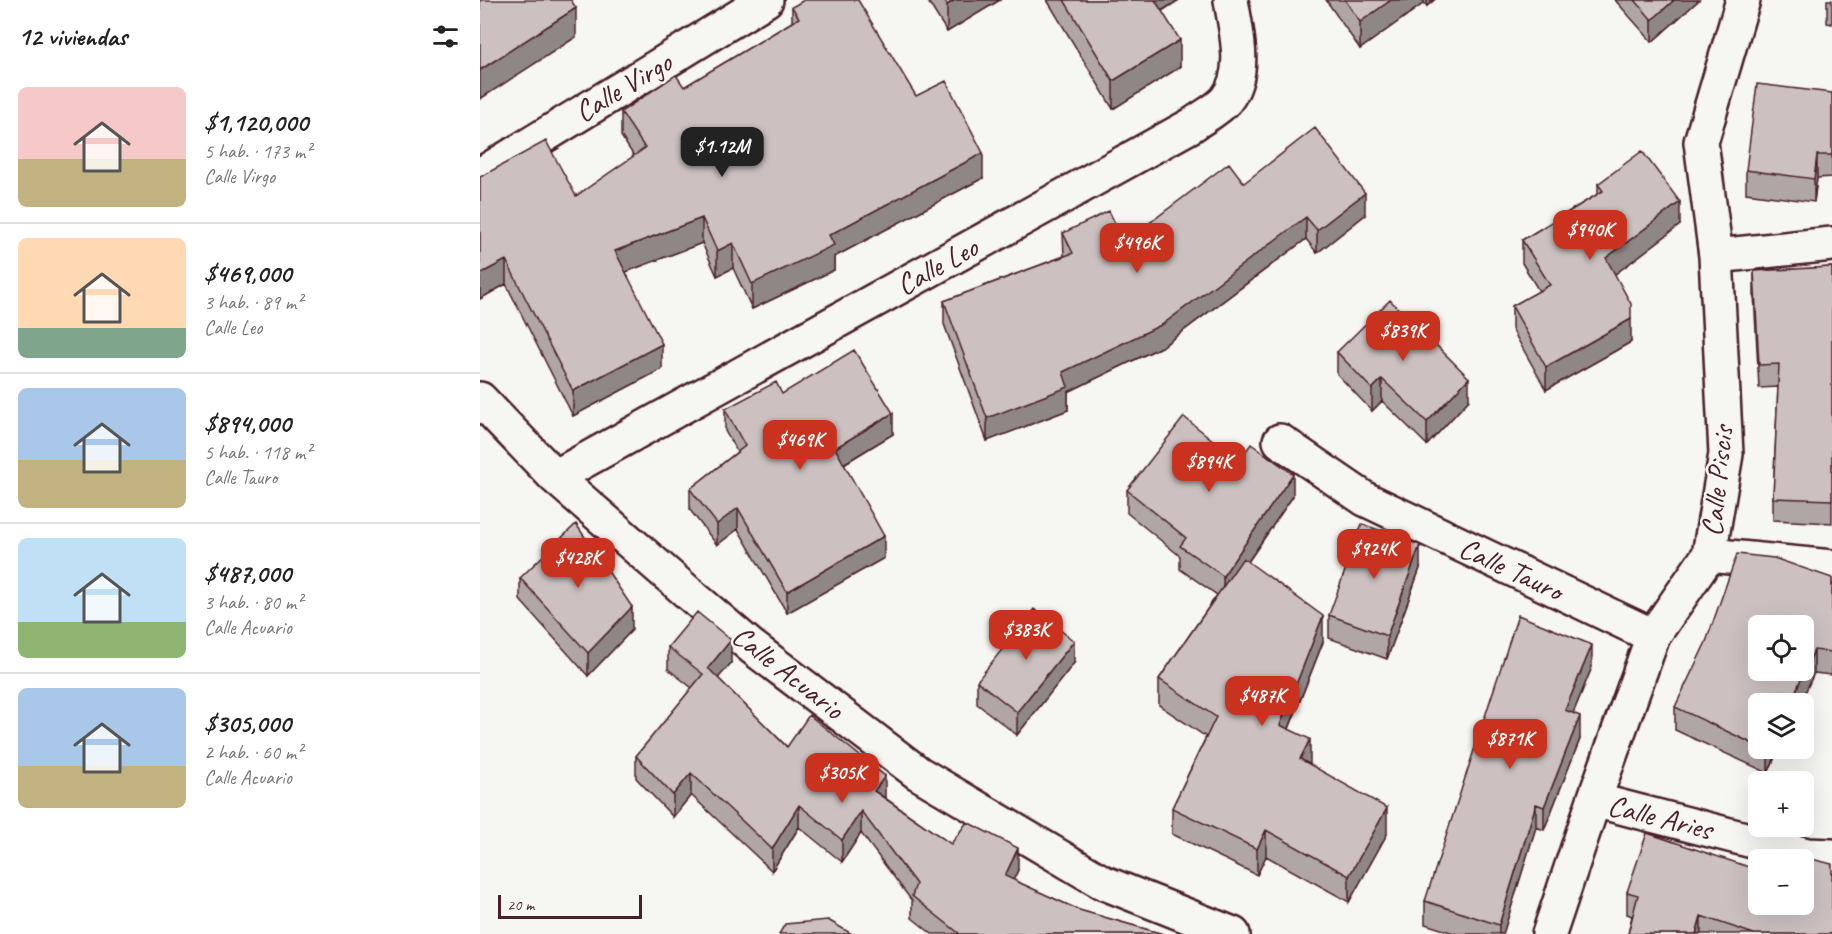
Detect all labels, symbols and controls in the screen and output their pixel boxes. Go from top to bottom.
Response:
text: 12 viviendas [18,20,127,53]
icon: filters [429,20,462,53]
street label: Calle Virgo [567,42,680,131]
text: $1,120,000 [204,106,308,139]
icon: home [66,111,138,183]
pin: $1.12M [673,127,771,178]
text: $1.12M [695,134,749,159]
text: 5 hab. · 173 m² [204,139,311,164]
text: Calle Virgo [204,164,275,189]
pin: $940K [1548,210,1632,261]
text: $940K [1567,217,1613,242]
pin: $496K [1095,223,1179,274]
street label: Calle Leo [890,227,986,304]
text: $496K [1114,230,1160,255]
text: $469,000 [204,257,291,290]
icon: home [66,262,138,334]
text: 3 hab. · 89 m² [204,290,302,315]
pin: $839K [1361,311,1445,362]
text: Calle Leo [204,315,262,340]
text: $839K [1380,318,1426,343]
text: $894,000 [204,407,291,440]
icon: home [66,412,138,484]
pin: $469K [758,420,842,471]
street label: Calle Piscis [1692,421,1742,538]
text: $469K [777,427,823,452]
text: 5 hab. · 118 m² [204,440,311,465]
pin: $894K [1167,442,1251,493]
text: $894K [1186,449,1232,474]
text: Calle Tauro [204,465,277,490]
pin: $924K [1332,529,1416,580]
street label: Calle Tauro [1453,529,1572,611]
text: $924K [1351,536,1397,561]
pin: $428K [536,538,620,589]
text: $428K [555,545,601,570]
text: $487,000 [204,557,291,590]
icon: home [66,562,138,634]
text: 3 hab. · 80 m² [204,590,302,615]
pin: $383K [984,610,1068,661]
text: Calle Acuario [204,615,292,640]
map controls [1748,615,1814,915]
button: locate [1748,615,1814,681]
street label: Calle Acuario [724,616,853,728]
text: $383K [1003,617,1049,642]
pin: $487K [1220,676,1304,727]
text: $487K [1239,683,1285,708]
button: layers [1748,693,1814,759]
text: $305,000 [204,707,291,740]
icon: home [66,712,138,784]
pin: $871K [1468,719,1552,770]
text: $871K [1487,726,1533,751]
text: 2 hab. · 60 m² [204,740,302,765]
pin: $305K [800,753,884,804]
text: $305K [819,760,865,785]
text: Calle Acuario [204,765,292,790]
button: + [1748,771,1814,837]
street label: Calle Aries [1604,786,1719,849]
button: − [1748,849,1814,915]
scale bar [498,892,642,920]
text: 20 m [507,895,534,915]

